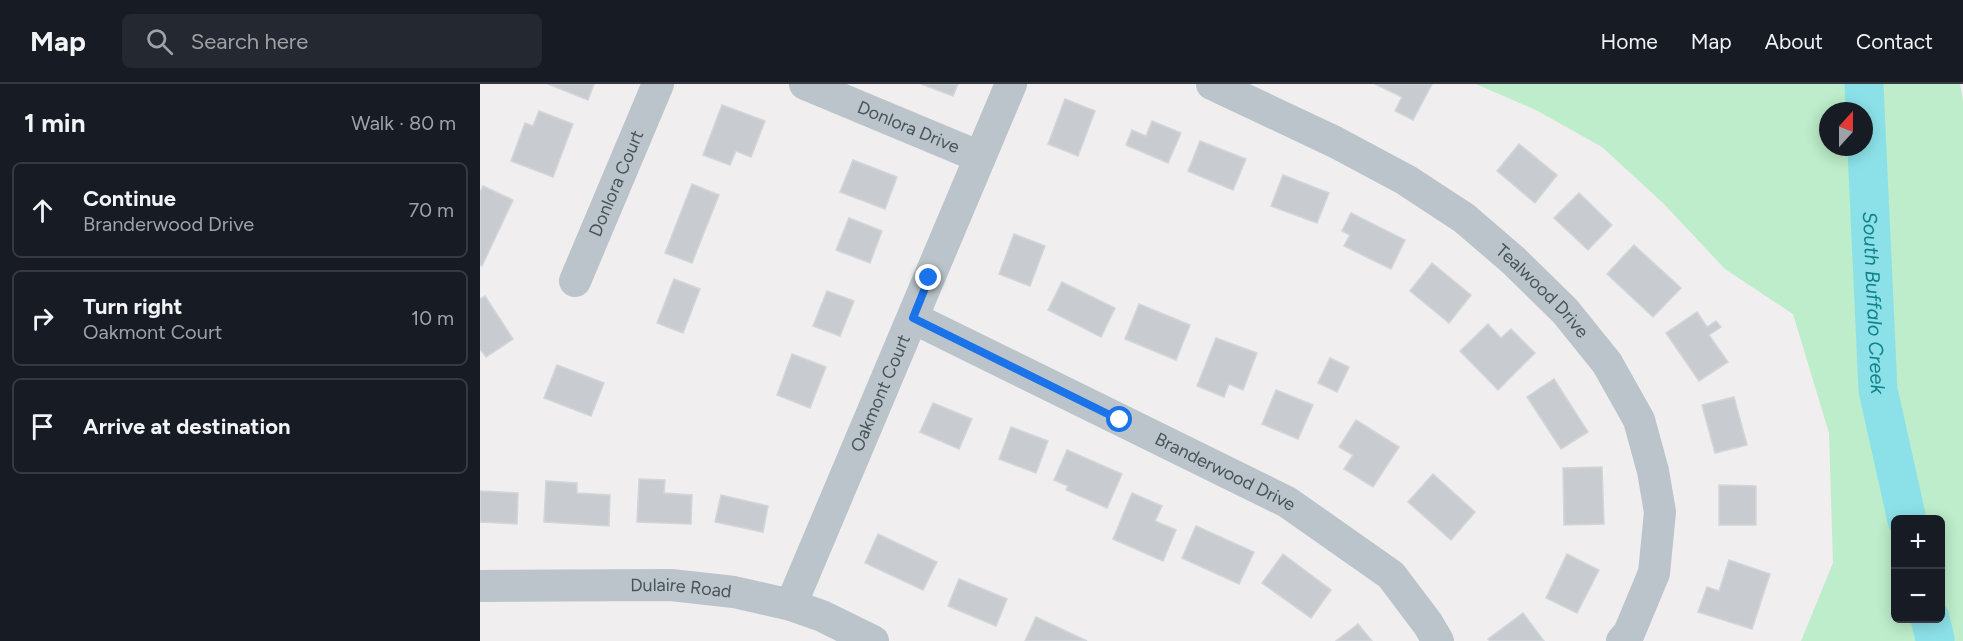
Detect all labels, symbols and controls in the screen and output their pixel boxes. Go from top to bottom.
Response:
search box [122,14,542,68]
text: Map [30,24,86,58]
icon: search [143,25,176,58]
text: Search here [191,28,308,55]
text: Home [1601,29,1658,54]
text: Map [1691,29,1732,54]
text: About [1765,29,1823,54]
text: Contact [1856,29,1933,54]
street label: Donlora Drive [854,96,963,158]
north arrow [1819,102,1873,156]
text: 1 min [24,107,85,139]
text: Walk · 80 m [351,111,456,135]
street label: Donlora Court [584,127,648,240]
text: Continue [83,185,176,212]
icon: ahead [26,194,59,227]
text: 70 m [408,198,454,222]
water label: South Buffalo Creek [1858,211,1890,396]
text: Branderwood Drive [83,212,254,236]
street label: Tealwood Drive [1491,239,1593,342]
route end [915,264,941,290]
text: Turn right [83,293,182,320]
icon: right [26,302,59,335]
text: 10 m [411,306,454,330]
text: Oakmont Court [83,320,222,344]
street label: Oakmont Court [846,331,915,455]
route start [1106,406,1132,432]
icon: arrive [26,410,59,443]
text: Arrive at destination [83,413,291,440]
street label: Branderwood Drive [1151,428,1300,516]
map controls [1891,515,1945,623]
button: + [1891,515,1945,569]
button: − [1891,569,1945,623]
street label: Dulaire Road [630,574,733,603]

